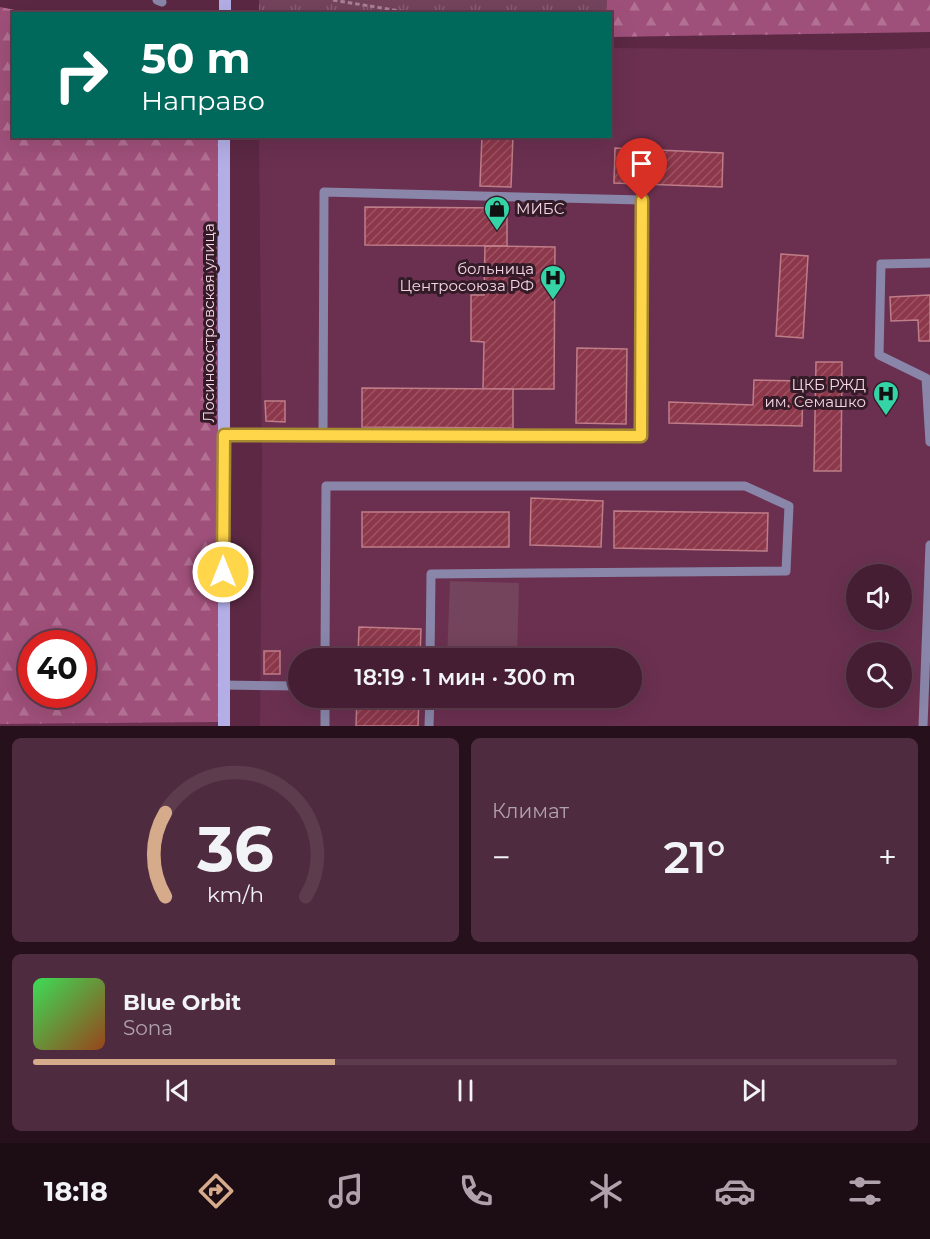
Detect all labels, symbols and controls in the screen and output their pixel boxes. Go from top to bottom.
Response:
text: 50 m [141,32,250,84]
icon: right [42,36,120,114]
text: Направо [141,84,265,117]
pin [616,138,667,200]
icon: arrive [625,147,658,180]
shop icon: МИБС [482,194,512,232]
place label: МИБС [516,199,565,218]
street label: Лосиноостровская улица [199,223,218,423]
place label: больница Центросоюза РФ [400,259,534,295]
hospital icon: больница Центросоюза РФ [538,263,568,301]
place label: ЦКБ РЖД им. Семашко [765,375,866,411]
hospital icon: ЦКБ РЖД им. Семашко [871,379,901,417]
position arrow [191,540,255,604]
map controls [846,564,912,708]
button: sound [846,564,912,630]
speed limit sign: 40 [18,630,96,708]
button: search [846,642,912,708]
text: 18:19 · 1 мин · 300 m [354,664,576,691]
text: Климат [492,799,569,823]
text: 36 [196,811,274,887]
text: 21° [663,829,726,884]
text: − [492,837,511,877]
text: + [878,837,897,877]
text: km/h [207,881,264,907]
text: Blue Orbit [123,989,241,1016]
text: Sona [123,1016,173,1040]
icon: previous [161,1074,194,1107]
icon: pause [449,1074,482,1107]
icon: next [737,1074,770,1107]
icon: directions [195,1170,237,1212]
icon: music [325,1170,367,1212]
icon: phone [455,1170,497,1212]
icon: climate [585,1170,627,1212]
icon: car [714,1170,756,1212]
icon: filters [844,1170,886,1212]
text: 18:18 [44,1175,108,1208]

